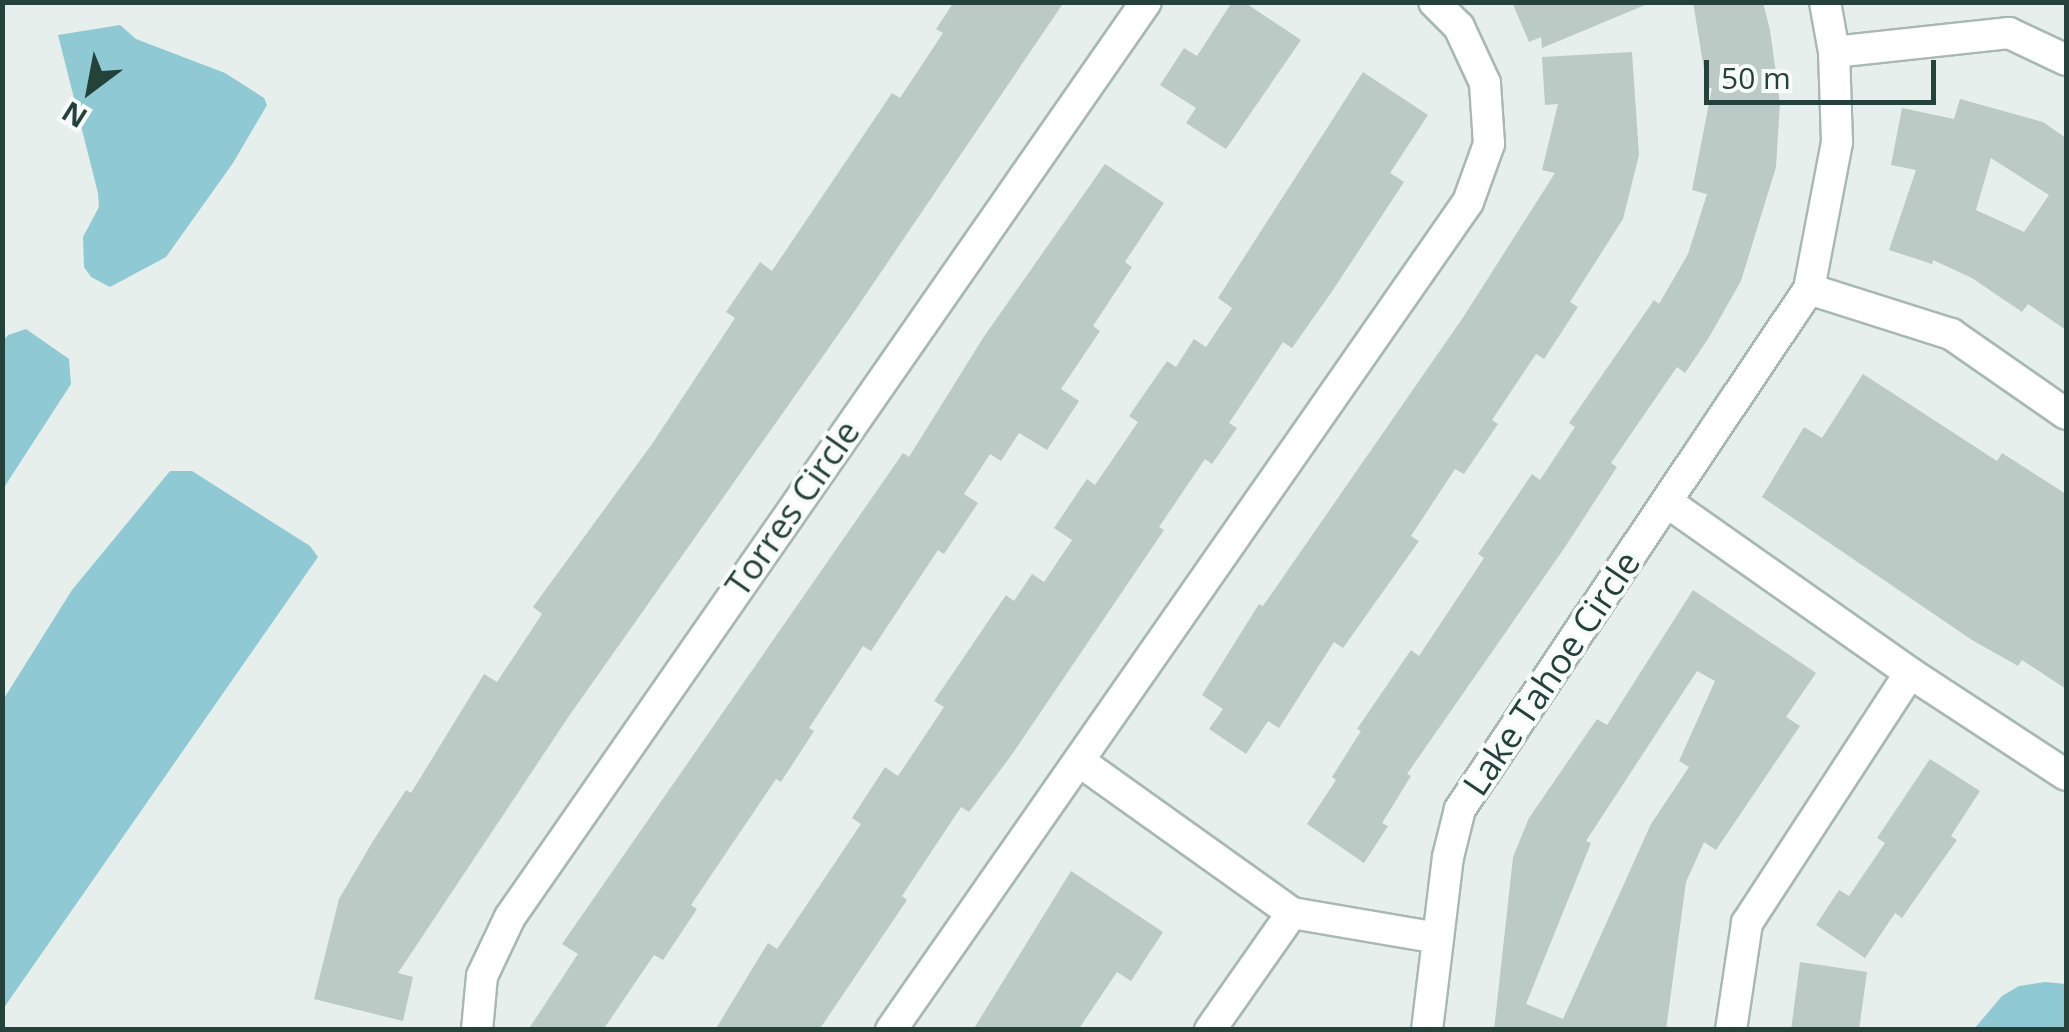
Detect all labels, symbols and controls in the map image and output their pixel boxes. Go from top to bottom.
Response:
north arrow [40,40,140,140]
scale bar [1709,40,1942,102]
text: 50 m [1721,57,1791,98]
text: N [54,93,94,138]
street label: Torres Circle [716,412,868,604]
street label: Lake Tahoe Circle [1454,543,1648,803]

